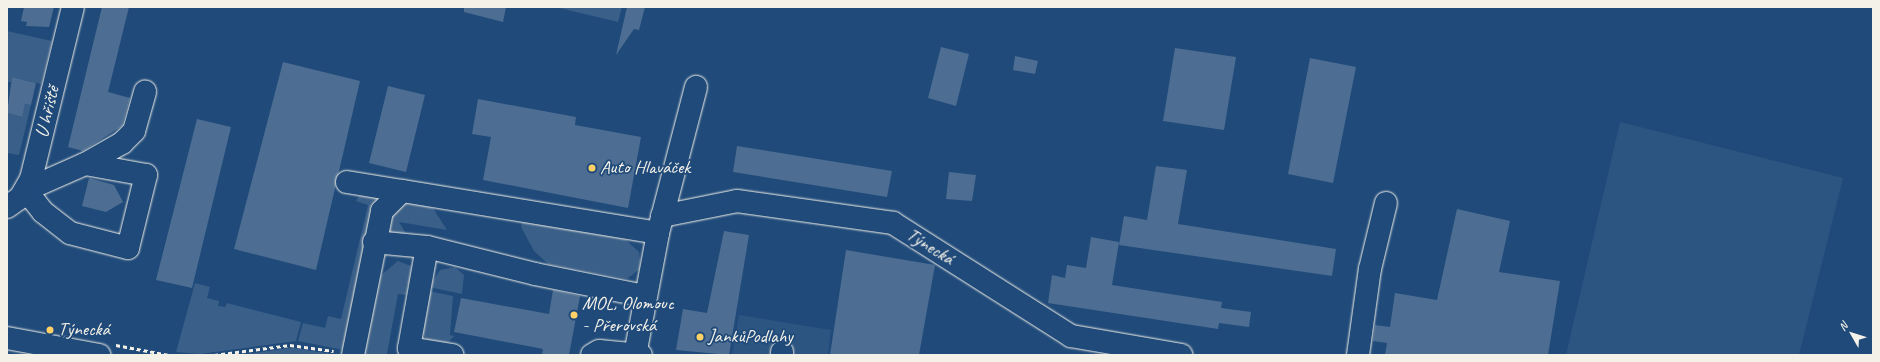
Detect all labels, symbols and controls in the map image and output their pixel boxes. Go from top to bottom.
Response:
street label: U hřiště [31,84,65,140]
place label: Auto Hlaváček [600,157,691,179]
marker: Auto Hlaváček [587,163,597,173]
street label: Týnecká [902,224,958,270]
place label: MOL, Olomouc - Přerovská [582,293,674,337]
marker: MOL, Olomouc - Přerovská [569,310,579,320]
north arrow [1832,314,1872,354]
place label: Týnecká [58,319,110,341]
text: N [1835,319,1850,334]
marker: Týnecká [45,325,55,335]
place label: JankůPodlahy [708,326,793,348]
marker: JankůPodlahy [695,332,705,342]

